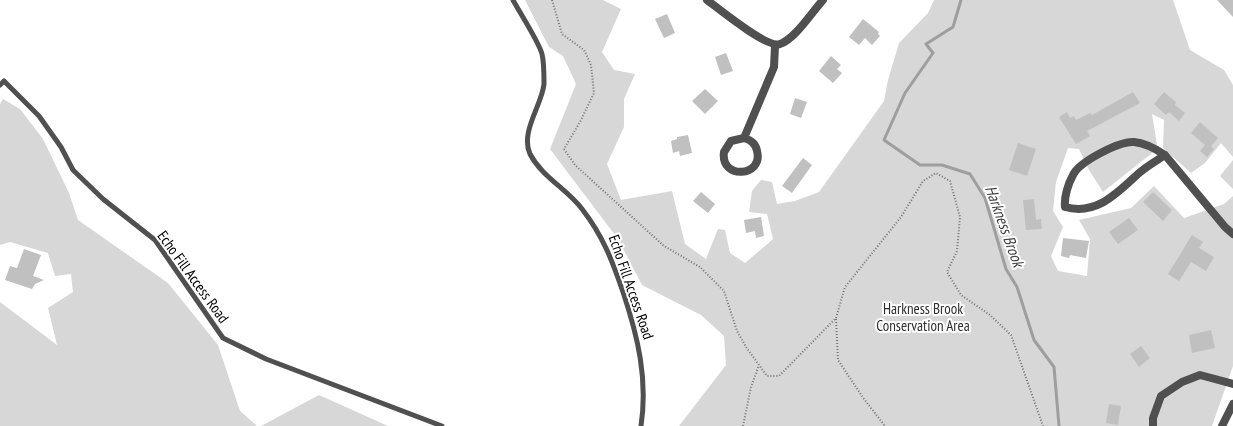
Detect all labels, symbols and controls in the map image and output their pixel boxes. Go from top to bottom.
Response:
water label: Harkness Brook [981,182,1030,271]
street label: Echo Fill Access Road [154,227,233,327]
street label: Echo Fill Access Road [605,232,658,342]
park label: Harkness Brook Conservation Area [876,299,970,335]

